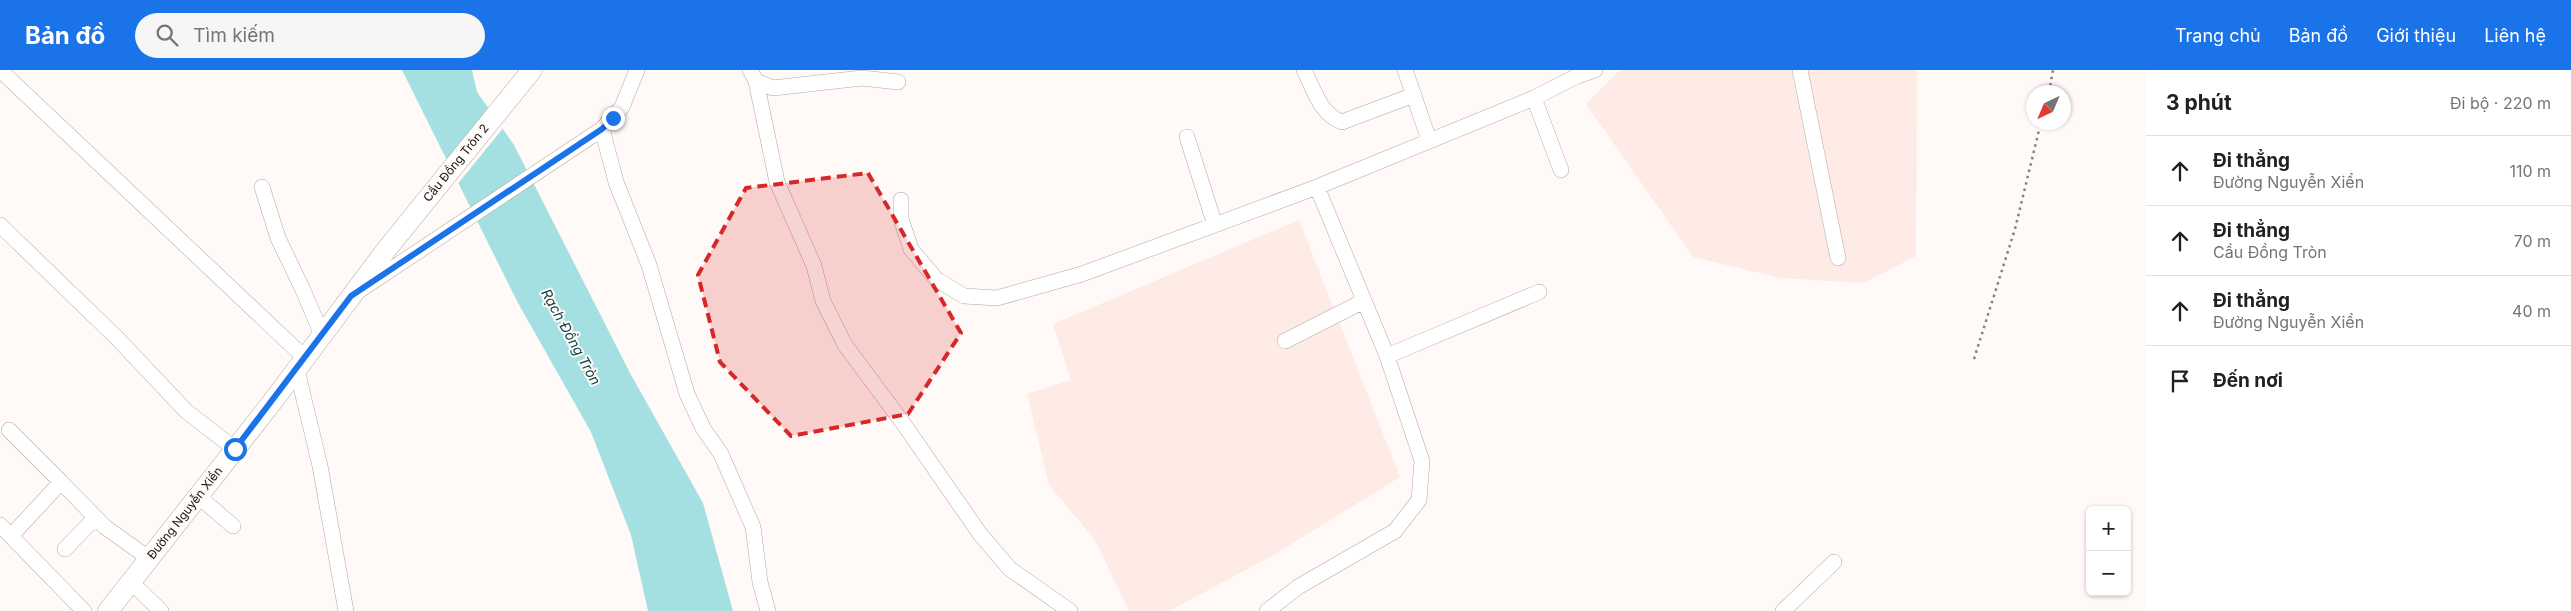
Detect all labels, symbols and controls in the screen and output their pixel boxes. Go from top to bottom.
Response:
search box [135,13,485,58]
text: Bản đồ [25,21,105,50]
icon: search [153,21,181,49]
text: Tìm kiếm [193,24,275,47]
text: Trang chủ [2175,25,2261,46]
text: Bản đồ [2289,25,2348,46]
text: Giới thiệu [2376,25,2456,46]
text: Liên hệ [2484,25,2546,46]
north arrow [2026,85,2071,130]
text: 3 phút [2166,90,2232,115]
text: Đi bộ · 220 m [2450,93,2551,113]
route end [602,107,625,130]
street label: Cầu Đồng Tròn 2 [420,121,492,205]
text: Đi thẳng [2213,149,2290,172]
icon: ahead [2166,157,2194,185]
text: 110 m [2509,161,2551,181]
text: Đường Nguyễn Xiển [2213,172,2364,192]
text: Đi thẳng [2213,219,2290,242]
icon: ahead [2166,227,2194,255]
text: 70 m [2514,231,2551,251]
text: Cầu Đồng Tròn [2213,242,2327,262]
water label: Rạch Đồng Tròn [538,286,605,388]
text: Đi thẳng [2213,289,2290,312]
icon: ahead [2166,297,2194,325]
text: 40 m [2512,301,2551,321]
text: Đường Nguyễn Xiển [2213,312,2364,332]
icon: arrive [2166,367,2194,395]
text: Đến nơi [2213,369,2283,392]
route start [224,438,247,461]
street label: Đường Nguyễn Xiển [144,463,225,562]
map controls [2086,506,2131,596]
button: + [2086,506,2131,551]
button: − [2086,551,2131,596]

